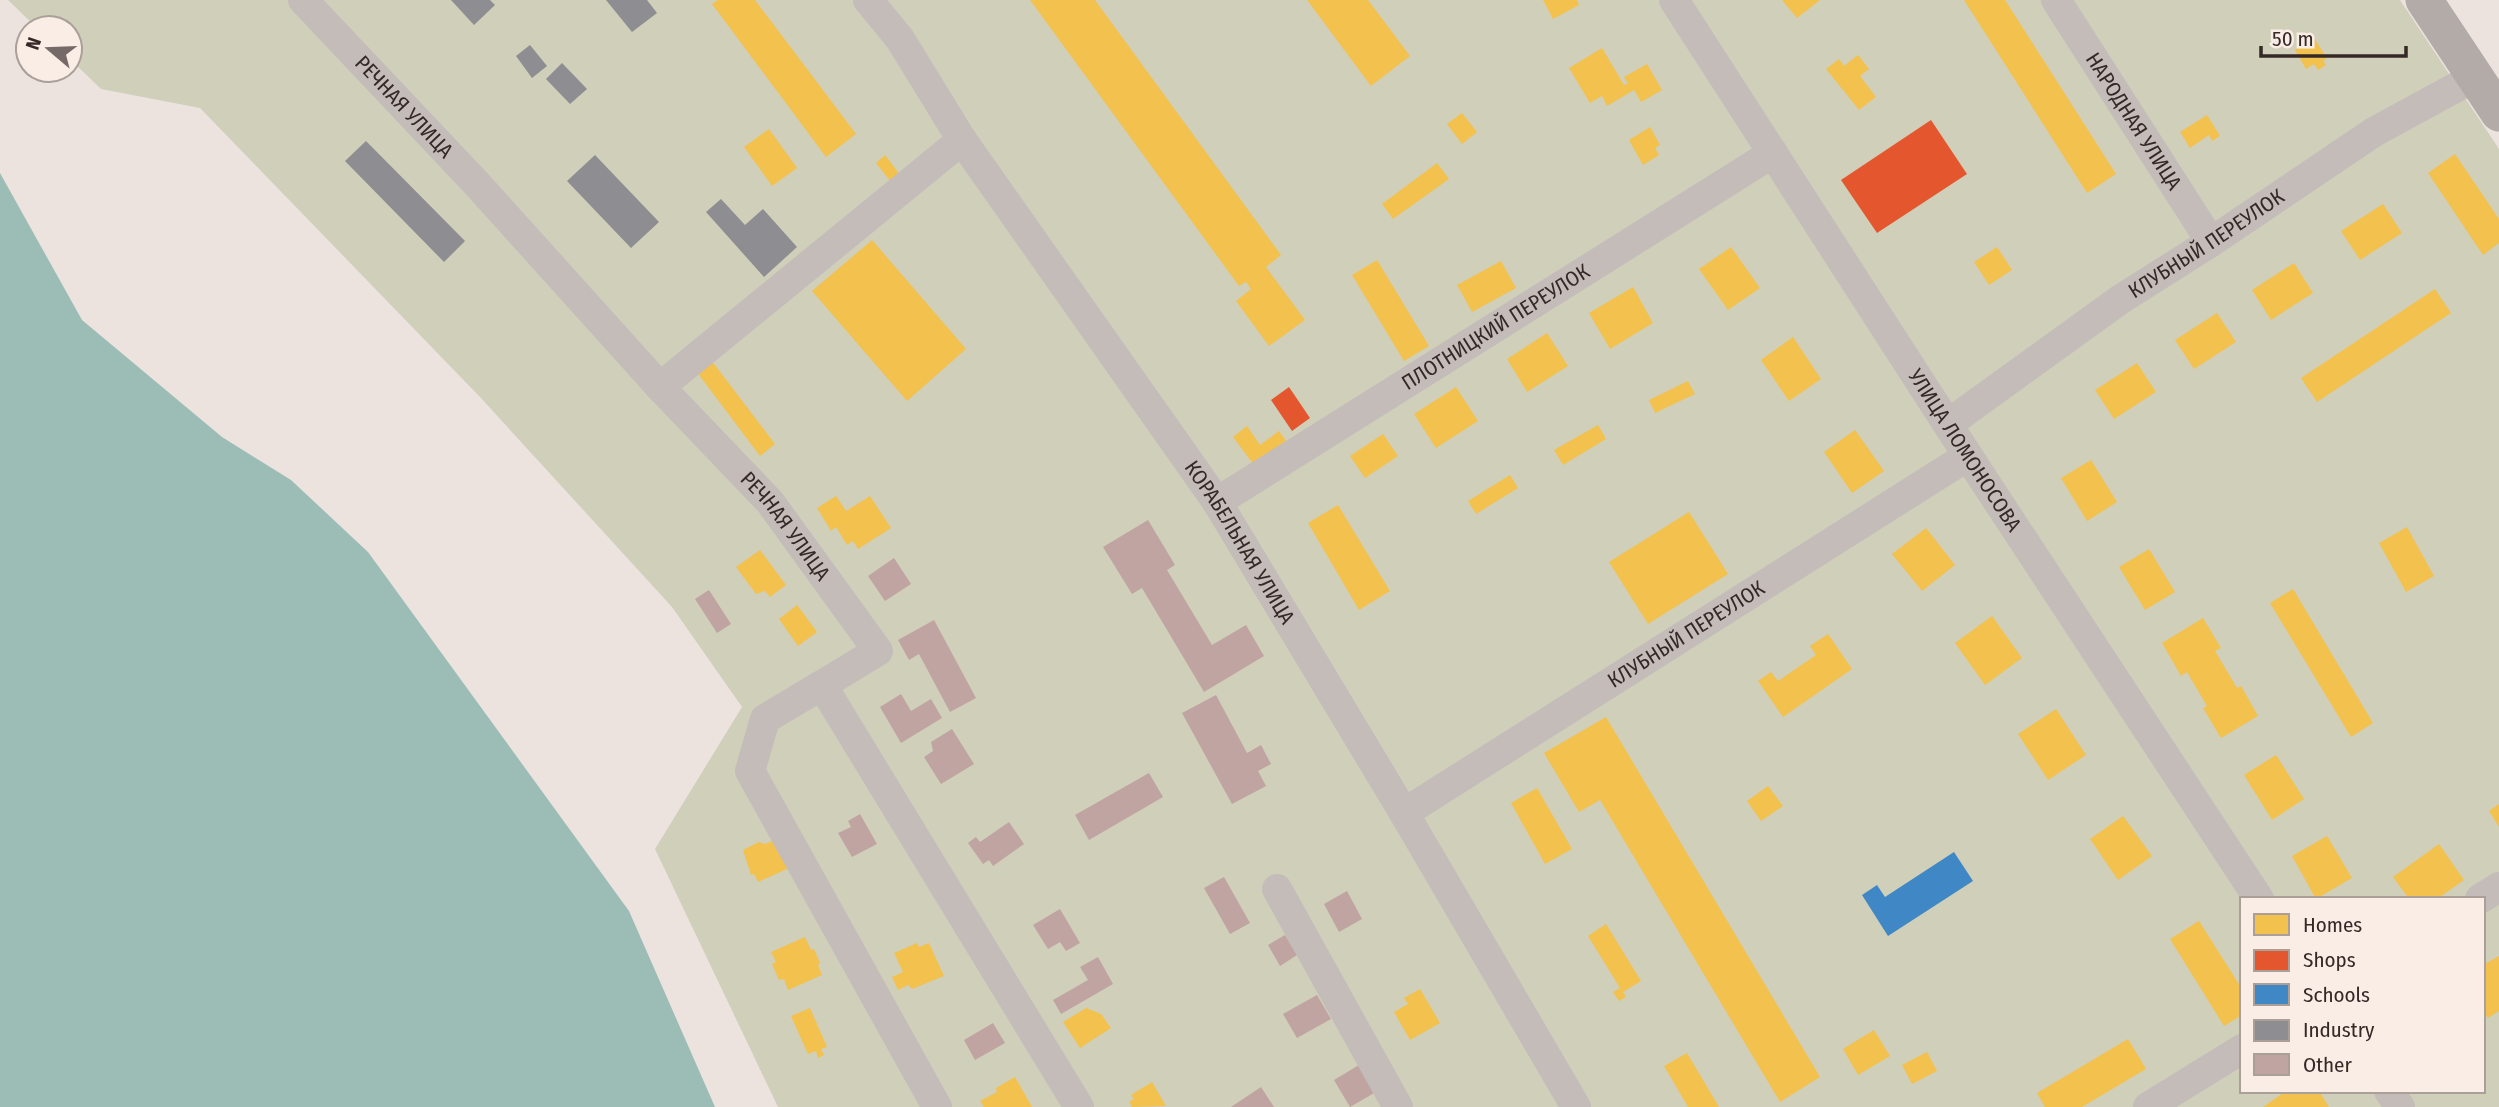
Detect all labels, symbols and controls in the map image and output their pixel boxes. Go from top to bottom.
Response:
north arrow [14,14,84,84]
scale bar [2261,14,2406,58]
text: 50 m [2272,26,2314,52]
text: N [21,34,46,53]
street label: НАРОДНАЯ УЛИЦА [2080,48,2187,195]
street label: РЕЧНАЯ УЛИЦА [349,50,459,163]
street label: КЛУБНЫЙ ПЕРЕУЛОК [2123,183,2290,304]
street label: ПЛОТНИЦКИЙ ПЕРЕУЛОК [1397,258,1595,396]
street label: УЛИЦА ЛОМОНОСОВА [1902,363,2027,537]
street label: КОРАБЕЛЬНАЯ УЛИЦА [1179,456,1300,629]
street label: РЕЧНАЯ УЛИЦА [735,466,836,586]
street label: КЛУБНЫЙ ПЕРЕУЛОК [1603,575,1770,694]
legend [2240,897,2485,1093]
text: Homes [2303,912,2362,938]
text: Shops [2303,947,2356,973]
text: Schools [2303,982,2370,1008]
text: Industry [2303,1017,2375,1043]
text: Other [2303,1052,2352,1078]

